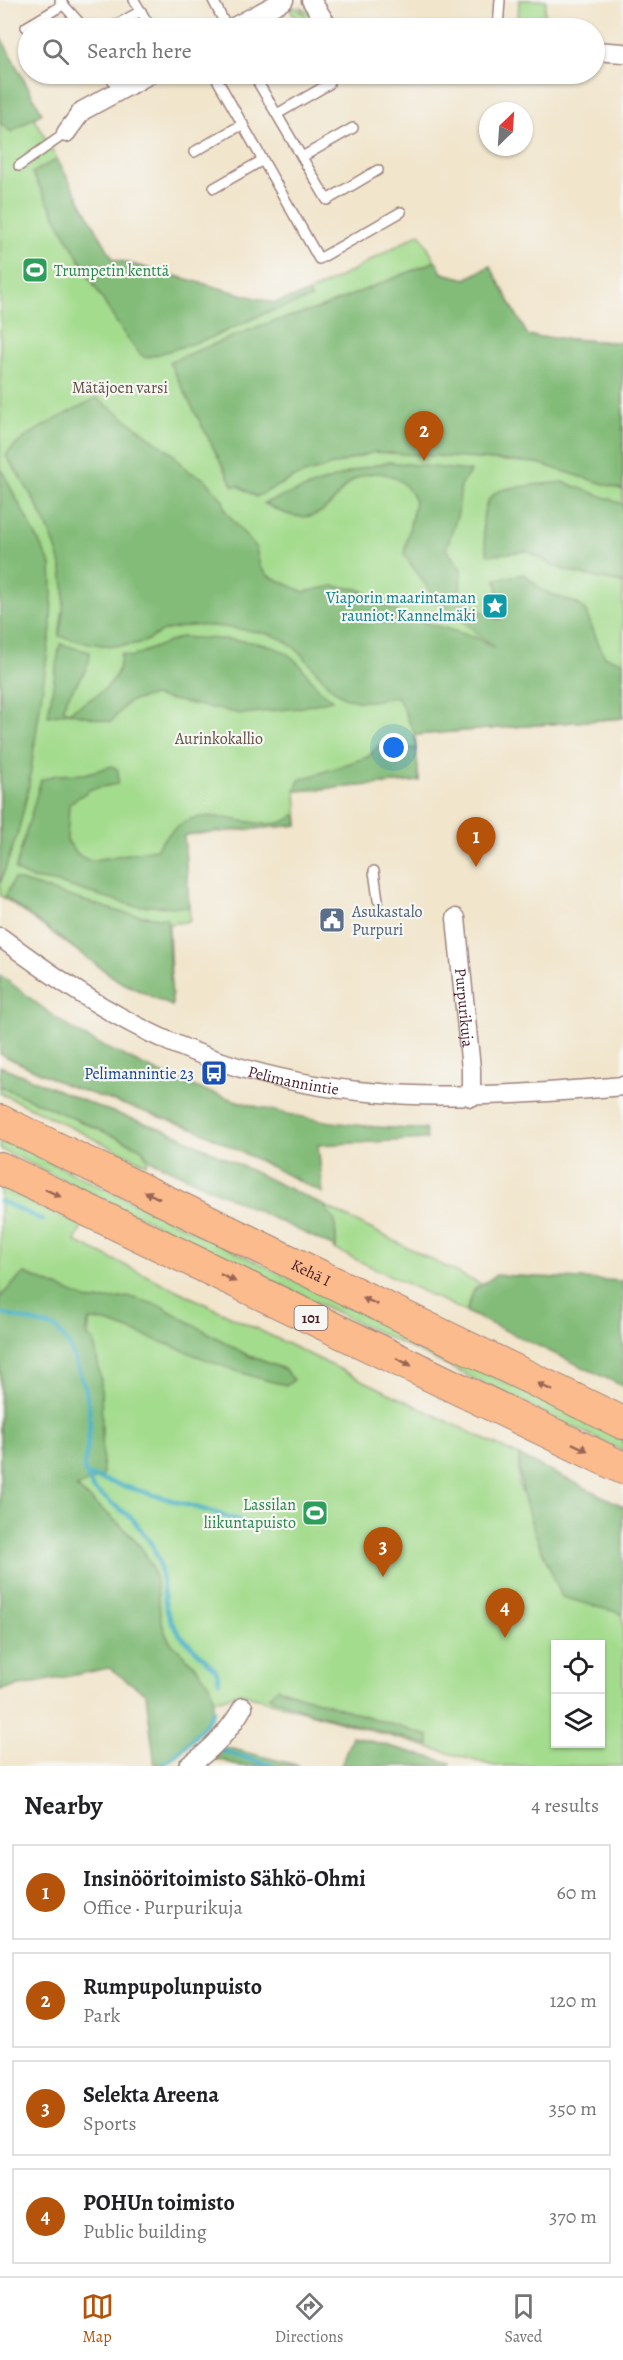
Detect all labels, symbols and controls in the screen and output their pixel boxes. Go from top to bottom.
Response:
search box [18,18,605,84]
icon: search [39,35,72,68]
text: Search here [87,36,192,66]
north arrow [479,102,533,156]
sports icon: Trumpetin kenttä [20,255,50,285]
place label: Trumpetin kenttä [54,260,170,282]
park label: Mätäjoen varsi [72,377,168,399]
pin: 2 [404,412,444,461]
place label: Viaporin maarintaman rauniot: Kannelmäki [325,587,476,627]
place icon: Viaporin maarintaman rauniot: Kannelmäki [480,591,510,621]
park label: Aurinkokallio [174,728,263,750]
your location [379,733,408,762]
pin: 1 [456,818,496,867]
place label: Asukastalo Purpuri [351,901,423,941]
public building icon: Asukastalo Purpuri [317,905,347,935]
street label: Purpurikuja [449,967,479,1049]
bus stop icon: Pelimannintie 23 [199,1058,229,1088]
street label: Pelimannintie [245,1061,340,1101]
place label: Pelimannintie 23 [84,1063,194,1085]
one-way arrow [44,1188,61,1198]
one-way arrow [144,1190,161,1199]
street label: Kehä I [287,1254,334,1292]
one-way arrow [220,1273,237,1282]
one-way arrow [362,1297,379,1306]
road number: 101 [294,1306,328,1330]
one-way arrow [395,1357,413,1367]
one-way arrow [537,1383,554,1392]
one-way arrow [571,1442,588,1451]
place label: Lassilan liikuntapuisto [204,1494,296,1534]
sports icon: Lassilan liikuntapuisto [300,1498,330,1528]
pin: 3 [364,1528,403,1577]
pin: 4 [486,1588,524,1638]
map controls [551,1640,605,1748]
button: locate [551,1640,605,1694]
button: layers [551,1694,605,1748]
text: Nearby [24,1788,103,1823]
text: 4 results [531,1792,599,1819]
text: Insinööritoimisto Sähkö-Ohmi [83,1864,366,1894]
text: 1 [42,1879,49,1906]
text: 60 m [557,1879,597,1906]
text: Office · Purpurikuja [83,1894,243,1921]
text: Rumpupolunpuisto [83,1972,262,2002]
text: 2 [41,1987,50,2014]
text: 120 m [549,1987,597,2014]
text: Park [83,2002,121,2029]
text: Selekta Areena [83,2080,219,2110]
text: 3 [41,2095,50,2122]
text: 350 m [549,2095,597,2122]
text: Sports [83,2110,136,2137]
text: POHUn toimisto [83,2188,235,2218]
text: 4 [41,2203,50,2230]
text: 370 m [549,2203,597,2230]
text: Public building [83,2218,207,2245]
tab: Map [81,2290,114,2348]
tab: Directions [275,2290,343,2348]
tab: Saved [504,2290,542,2348]

